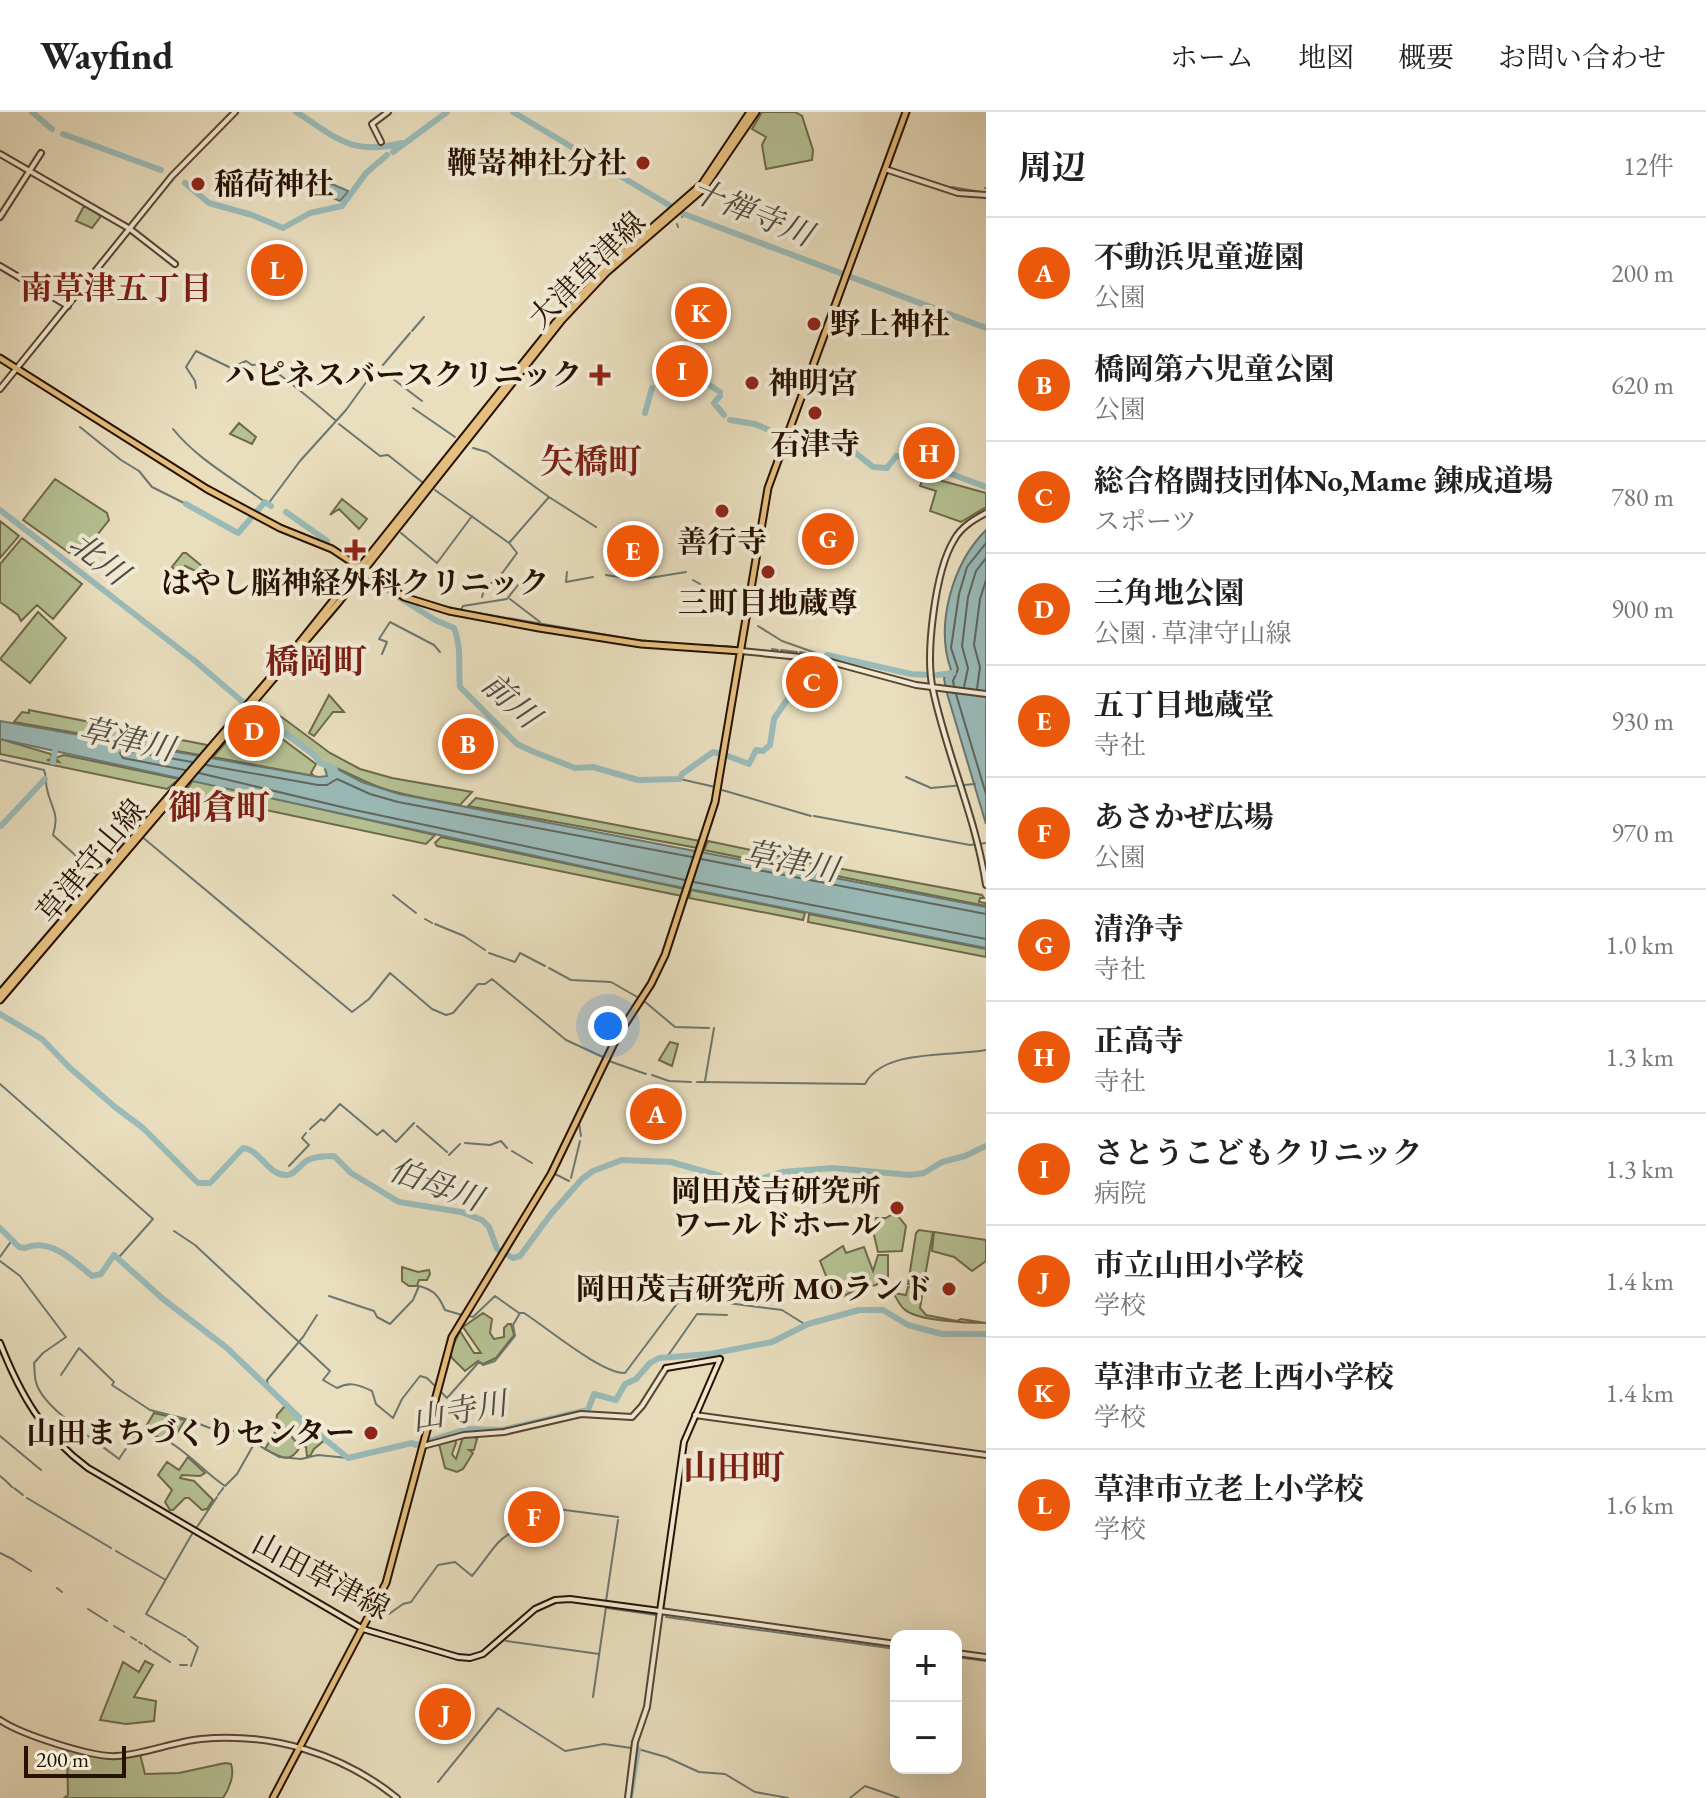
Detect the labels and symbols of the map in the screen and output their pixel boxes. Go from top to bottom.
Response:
place label: 鞭嵜神社分社 [447,143,627,182]
marker: 鞭嵜神社分社 [634,154,652,172]
place label: 稲荷神社 [214,164,334,203]
water label: 十禅寺川 [685,169,822,257]
marker: 稲荷神社 [189,175,207,193]
street label: 大津草津線 [520,203,653,336]
pin: L [251,240,303,300]
district label: 南草津五丁目 [20,267,212,309]
pin: K [675,283,727,343]
place label: 野上神社 [830,304,950,343]
marker: 野上神社 [805,315,823,333]
pin: I [656,341,708,401]
place label: ハピネスバースクリニック [225,355,582,394]
place label: 神明宮 [768,363,858,402]
marker: ハピネスバースクリニック [589,364,611,386]
marker: 神明宮 [743,374,761,392]
marker: 石津寺 [806,404,824,422]
pin: H [903,423,955,483]
place label: 石津寺 [770,424,860,463]
district label: 矢橋町 [540,439,642,483]
marker: 善行寺 [713,502,731,520]
pin: G [802,509,854,569]
pin: E [607,521,659,581]
water label: 北川 [61,522,140,596]
place label: 善行寺 [677,522,767,561]
marker: はやし脳神経外科クリニック [344,539,366,561]
place label: はやし脳神経外科クリニック [161,563,549,602]
marker: 三町目地蔵尊 [759,563,777,581]
place label: 三町目地蔵尊 [678,583,858,622]
district label: 橋岡町 [265,639,367,683]
pin: C [786,652,838,712]
water label: 前川 [473,663,551,739]
pin: D [228,701,280,761]
water label: 草津川 [75,708,181,771]
pin: B [442,714,494,774]
district label: 御倉町 [168,785,270,829]
street label: 草津守山線 [27,791,154,931]
water label: 草津川 [740,831,845,891]
your location [588,1006,628,1046]
pin: A [630,1084,682,1144]
water label: 伯母川 [384,1148,491,1221]
place label: 岡田茂吉研究所 ワールドホール [671,1171,881,1244]
marker: 岡田茂吉研究所 ワールドホール [888,1199,906,1217]
place label: 岡田茂吉研究所 MOランド [576,1269,933,1308]
marker: 岡田茂吉研究所 MOランド [940,1280,958,1298]
water label: 山寺川 [408,1381,513,1440]
place label: 山田まちづくりセンター [27,1413,355,1452]
marker: 山田まちづくりセンター [362,1424,380,1442]
district label: 山田町 [683,1445,785,1489]
pin: F [508,1487,560,1547]
street label: 山田草津線 [246,1523,397,1628]
pin: J [419,1684,471,1744]
scale bar [24,1742,126,1778]

